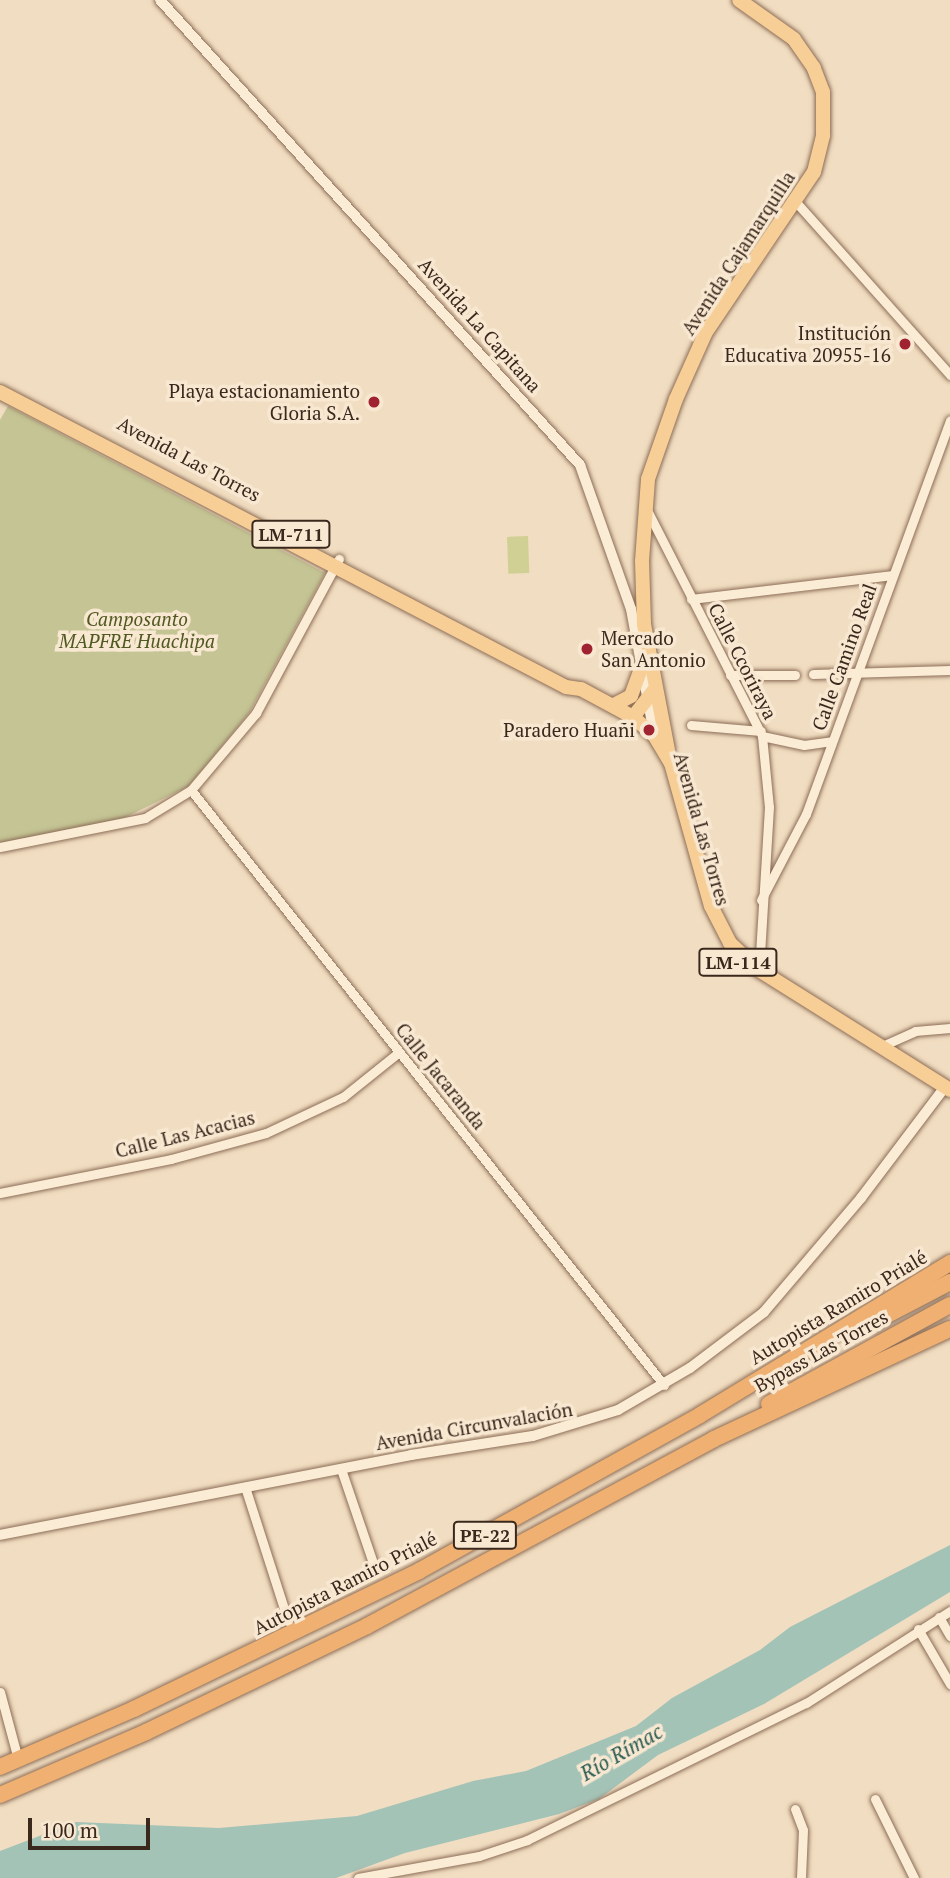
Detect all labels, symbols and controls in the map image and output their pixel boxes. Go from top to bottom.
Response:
street label: Avenida Cajamarquilla [677,167,799,339]
street label: Avenida La Capitana [414,253,546,397]
place label: Institución Educativa 20955-16 [724,322,891,366]
marker: Institución Educativa 20955-16 [897,336,913,352]
place label: Playa estacionamiento Gloria S.A. [169,380,360,424]
marker: Playa estacionamiento Gloria S.A. [366,394,382,410]
street label: Avenida Las Torres [114,412,264,506]
road number: LM-711 [251,520,331,548]
street label: Calle Camino Real [807,581,881,733]
street label: Calle Ccoriraya [704,599,782,723]
park label: Camposanto MAPFRE Huachipa [59,608,215,652]
place label: Mercado San Antonio [601,627,706,671]
marker: Mercado San Antonio [579,641,595,657]
place label: Paradero Huañi [503,719,635,741]
marker: Paradero Huañi [641,722,657,738]
street label: Avenida Las Torres [669,750,735,908]
road number: LM-114 [698,947,778,976]
street label: Calle Jacaranda [391,1018,491,1134]
street label: Calle Las Acacias [113,1106,257,1162]
street label: Autopista Ramiro Prialé [745,1245,931,1369]
street label: Bypass Las Torres [750,1305,892,1397]
street label: Avenida Circunvalación [374,1397,574,1455]
road number: PE-22 [452,1520,518,1550]
street label: Autopista Ramiro Prialé [249,1527,441,1639]
water label: Río Rímac [575,1718,667,1786]
scale bar [32,1804,154,1848]
text: 100 m [41,1816,98,1844]

